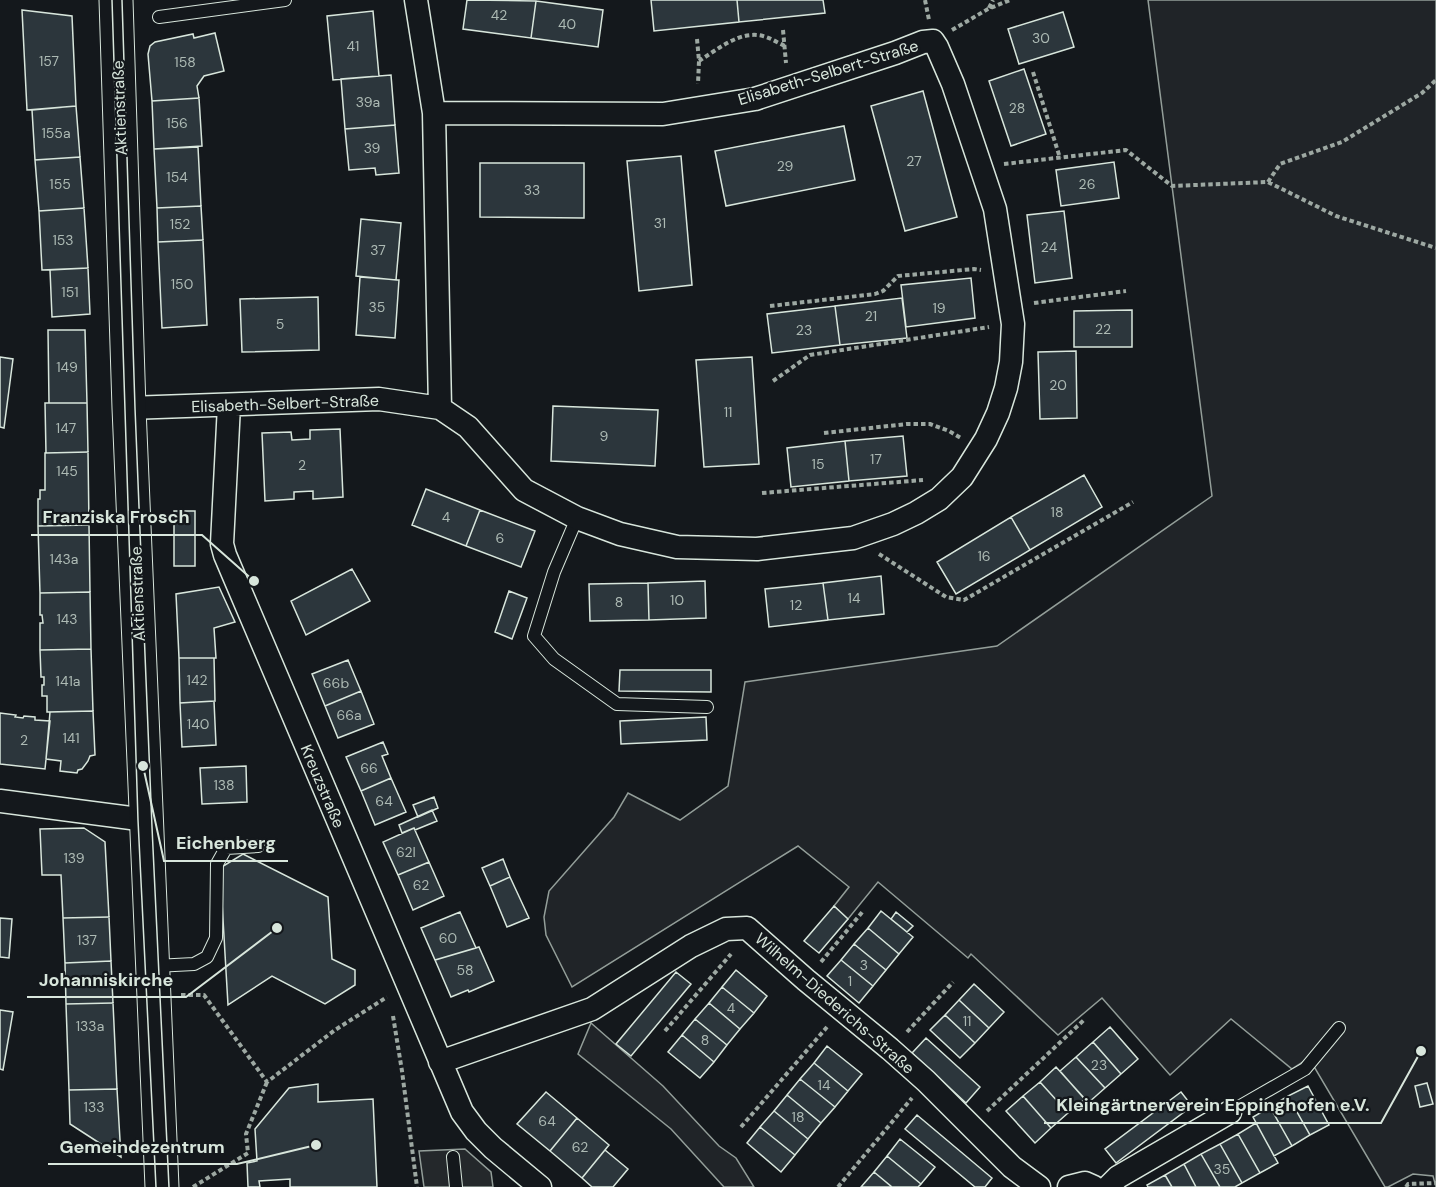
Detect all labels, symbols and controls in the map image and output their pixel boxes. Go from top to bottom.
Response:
house number: 42 [491,6,507,24]
house number: 40 [558,15,576,33]
house number: 30 [1032,29,1050,47]
street label: Elisabeth-Selbert-Straße [735,35,921,110]
house number: 41 [347,37,359,55]
house number: 157 [39,52,59,70]
house number: 158 [174,53,196,71]
street label: Aktienstraße [107,60,132,156]
house number: 39a [356,93,380,111]
house number: 28 [1009,99,1025,117]
house number: 156 [166,114,188,132]
house number: 155a [41,124,71,142]
house number: 39 [364,139,381,157]
house number: 27 [906,152,922,170]
house number: 29 [777,157,794,175]
house number: 154 [166,168,188,186]
house number: 155 [49,175,71,193]
house number: 26 [1079,175,1095,193]
house number: 33 [524,181,540,199]
house number: 31 [654,214,666,232]
house number: 152 [170,215,190,233]
house number: 153 [52,231,74,249]
house number: 24 [1041,238,1058,256]
house number: 37 [370,241,386,259]
house number: 150 [171,275,193,293]
house number: 151 [61,283,79,301]
house number: 35 [369,298,385,316]
house number: 19 [932,299,946,317]
house number: 21 [865,307,877,325]
house number: 5 [276,315,284,333]
house number: 22 [1095,320,1111,338]
house number: 23 [796,321,812,339]
house number: 149 [56,358,78,376]
house number: 20 [1049,376,1067,394]
street label: Elisabeth-Selbert-Straße [191,390,379,417]
house number: 11 [724,403,732,421]
house number: 147 [56,419,76,437]
house number: 9 [600,427,609,445]
house number: 17 [870,450,882,468]
house number: 15 [812,455,824,473]
house number: 2 [298,456,306,474]
house number: 145 [56,462,78,480]
callout: Franziska Frosch [31,499,202,535]
house number: 18 [1051,503,1063,521]
text: Franziska Frosch [42,505,190,529]
house number: 4 [442,508,451,526]
house number: 6 [496,529,504,547]
street label: Aktienstraße [125,546,150,642]
house number: 16 [977,547,991,565]
house number: 143a [50,550,78,568]
house number: 14 [848,589,861,607]
house number: 10 [670,591,684,609]
house number: 8 [615,593,623,611]
house number: 12 [790,596,802,614]
house number: 143 [56,610,78,628]
house number: 142 [187,671,207,689]
house number: 141a [56,672,80,690]
house number: 66b [323,674,349,692]
house number: 66a [336,706,362,724]
house number: 140 [187,715,209,733]
house number: 141 [62,729,80,747]
house number: 2 [20,731,28,749]
street label: Kreuzstraße [296,741,350,831]
house number: 66 [360,759,378,777]
house number: 138 [213,776,235,794]
house number: 64 [375,792,393,810]
callout: Eichenberg [164,825,288,861]
text: Eichenberg [176,831,276,855]
house number: 62I [396,843,416,861]
house number: 139 [63,849,85,867]
house number: 62 [413,876,429,894]
street label: Wilhelm-Diederichs-Straße [750,928,919,1079]
house number: 60 [439,929,457,947]
house number: 137 [77,931,97,949]
house number: 3 [860,956,868,974]
callout: Johanniskirche [27,961,186,997]
house number: 58 [456,961,474,979]
text: Johanniskirche [39,968,173,992]
house number: 1 [848,972,852,990]
house number: 4 [727,999,736,1017]
house number: 11 [963,1012,971,1030]
house number: 133a [76,1017,104,1035]
house number: 8 [701,1031,709,1049]
house number: 23 [1091,1056,1107,1074]
house number: 14 [818,1076,831,1094]
callout: Kleingärtnerverein Eppinghofen e.V. [1044,1087,1381,1123]
text: Kleingärtnerverein Eppinghofen e.V. [1056,1093,1370,1117]
house number: 133 [84,1098,104,1116]
house number: 18 [792,1108,804,1126]
house number: 64 [538,1112,556,1130]
callout: Gemeindezentrum [48,1128,237,1164]
text: Gemeindezentrum [59,1135,225,1159]
house number: 62 [572,1138,588,1156]
house number: 35 [1214,1160,1230,1178]

